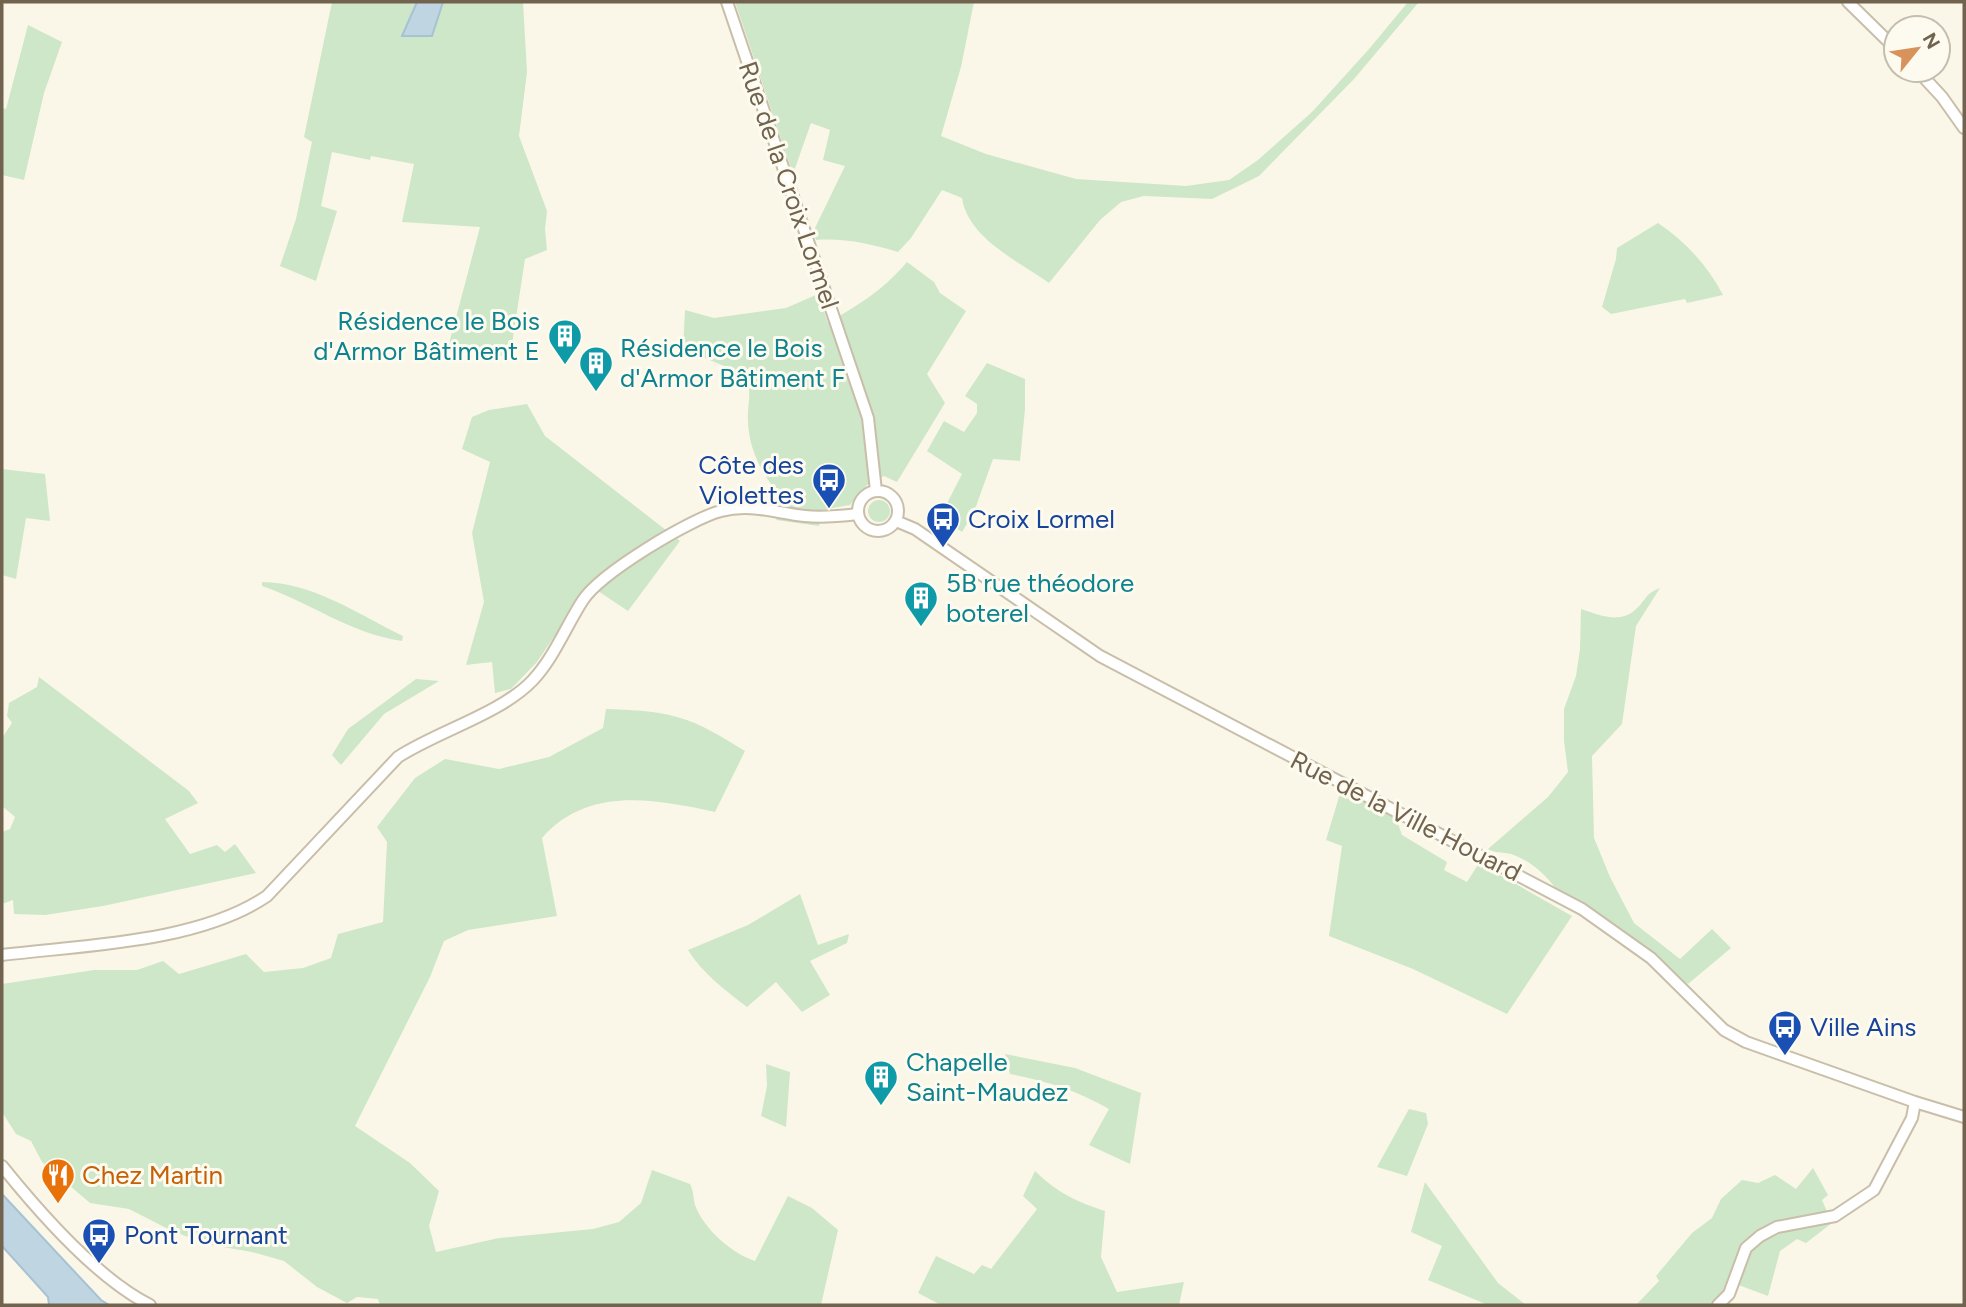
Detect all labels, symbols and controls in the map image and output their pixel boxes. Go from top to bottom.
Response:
north arrow [1882,14,1952,84]
text: N [1918,29,1945,53]
street label: Rue de la Croix Lormel [732,57,846,313]
place label: Résidence le Bois d'Armor Bâtiment E [313,305,540,367]
building icon: Résidence le Bois d'Armor Bâtiment E [546,317,584,366]
place label: Résidence le Bois d'Armor Bâtiment F [620,332,845,394]
building icon: Résidence le Bois d'Armor Bâtiment F [577,344,615,393]
place label: Côte des Violettes [698,449,804,511]
bus stop icon: Côte des Violettes [810,461,848,510]
bus stop icon: Croix Lormel [924,500,962,549]
place label: Croix Lormel [968,503,1115,535]
place label: 5B rue théodore boterel [946,567,1134,629]
building icon: 5B rue théodore boterel [902,579,940,628]
street label: Rue de la Ville Houard [1285,744,1527,888]
bus stop icon: Ville Ains [1766,1008,1804,1057]
place label: Ville Ains [1810,1011,1916,1043]
place label: Chapelle Saint-Maudez [906,1046,1068,1108]
building icon: Chapelle Saint-Maudez [862,1058,900,1107]
restaurant icon: Chez Martin [39,1156,77,1205]
place label: Chez Martin [82,1159,223,1191]
bus stop icon: Pont Tournant [80,1216,118,1265]
place label: Pont Tournant [124,1219,288,1251]

